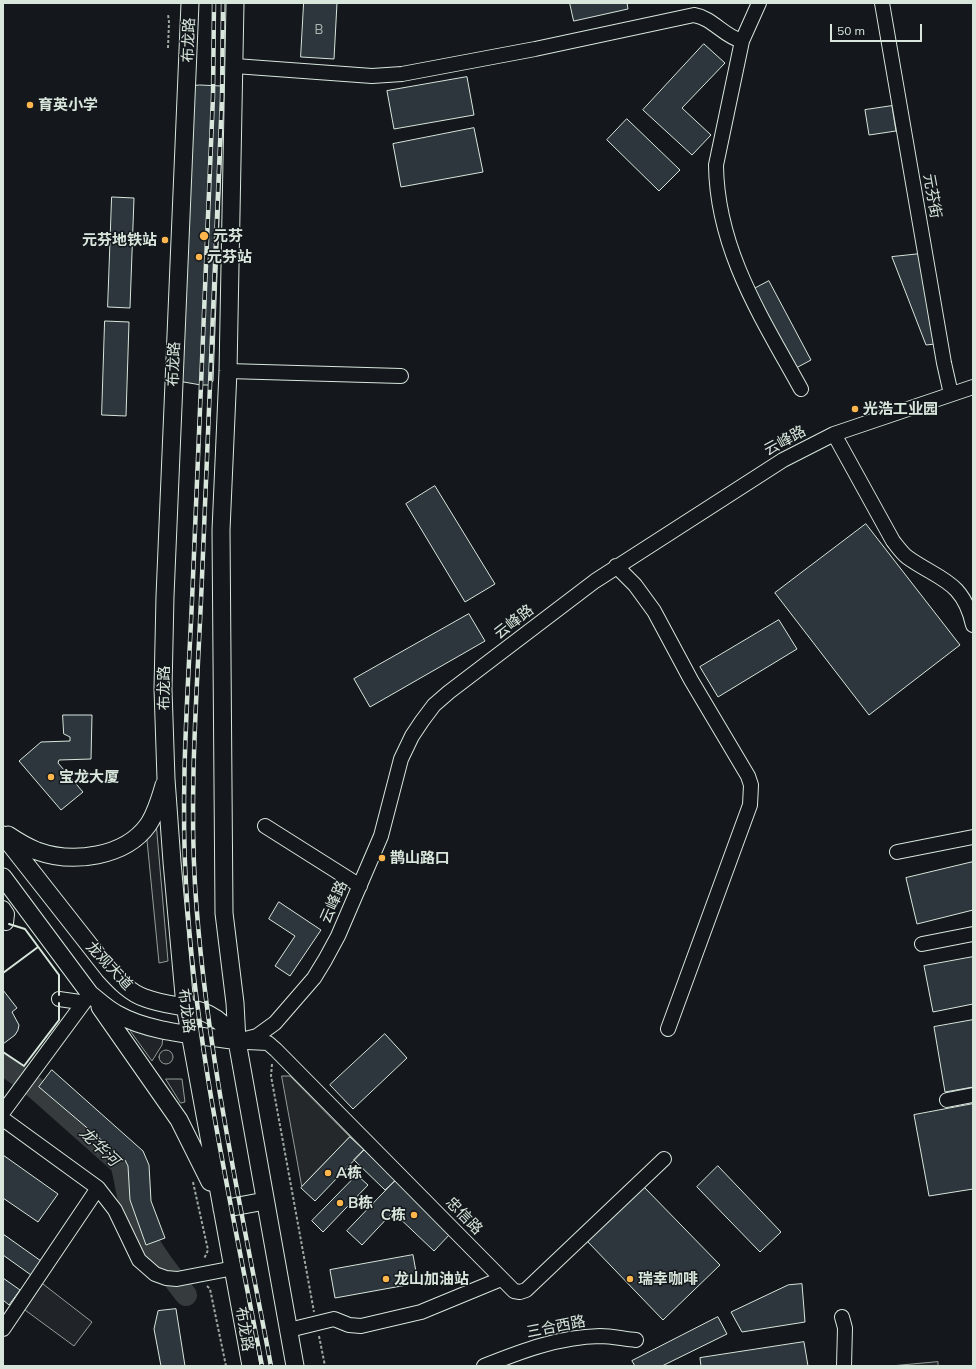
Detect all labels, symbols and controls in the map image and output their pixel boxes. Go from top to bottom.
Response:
scale bar [832,16,924,42]
street label: 布龙路 [179,17,199,63]
house number: B [315,22,323,38]
text: 50 m [837,23,865,38]
place label: 育英小学 [38,96,98,114]
marker: 育英小学 [25,100,35,110]
street label: 元芬街 [919,172,945,220]
place label: 元芬 [213,227,243,245]
marker: 元芬 [198,230,210,242]
place label: 元芬地铁站 [82,231,157,249]
marker: 元芬地铁站 [160,235,170,245]
place label: 元芬站 [207,248,252,266]
marker: 元芬站 [194,252,204,262]
street label: 布龙路 [164,341,184,387]
place label: 光浩工业园 [863,400,938,418]
marker: 光浩工业园 [850,404,860,414]
street label: 云峰路 [761,422,809,460]
street label: 云峰路 [491,601,537,643]
street label: 布龙路 [155,666,173,710]
place label: 宝龙大厦 [59,768,119,786]
marker: 宝龙大厦 [46,772,56,782]
place label: 鹊山路口 [390,849,450,867]
marker: 鹊山路口 [377,853,387,863]
street label: 云峰路 [317,878,351,926]
street label: 龙观大道 [82,938,136,994]
street label: 布龙路 [174,987,198,1035]
water label: 龙华河 [75,1123,123,1171]
place label: A栋 [336,1164,362,1182]
marker: A栋 [323,1168,333,1178]
place label: B栋 [348,1194,373,1212]
street label: 忠信路 [442,1194,486,1238]
marker: B栋 [335,1198,345,1208]
place label: C栋 [381,1206,406,1224]
marker: C栋 [409,1210,419,1220]
place label: 龙山加油站 [394,1270,469,1288]
place label: 瑞幸咖啡 [638,1270,698,1288]
marker: 龙山加油站 [381,1274,391,1284]
marker: 瑞幸咖啡 [625,1274,635,1284]
street label: 布龙路 [231,1305,257,1353]
street label: 三合西路 [525,1312,587,1342]

